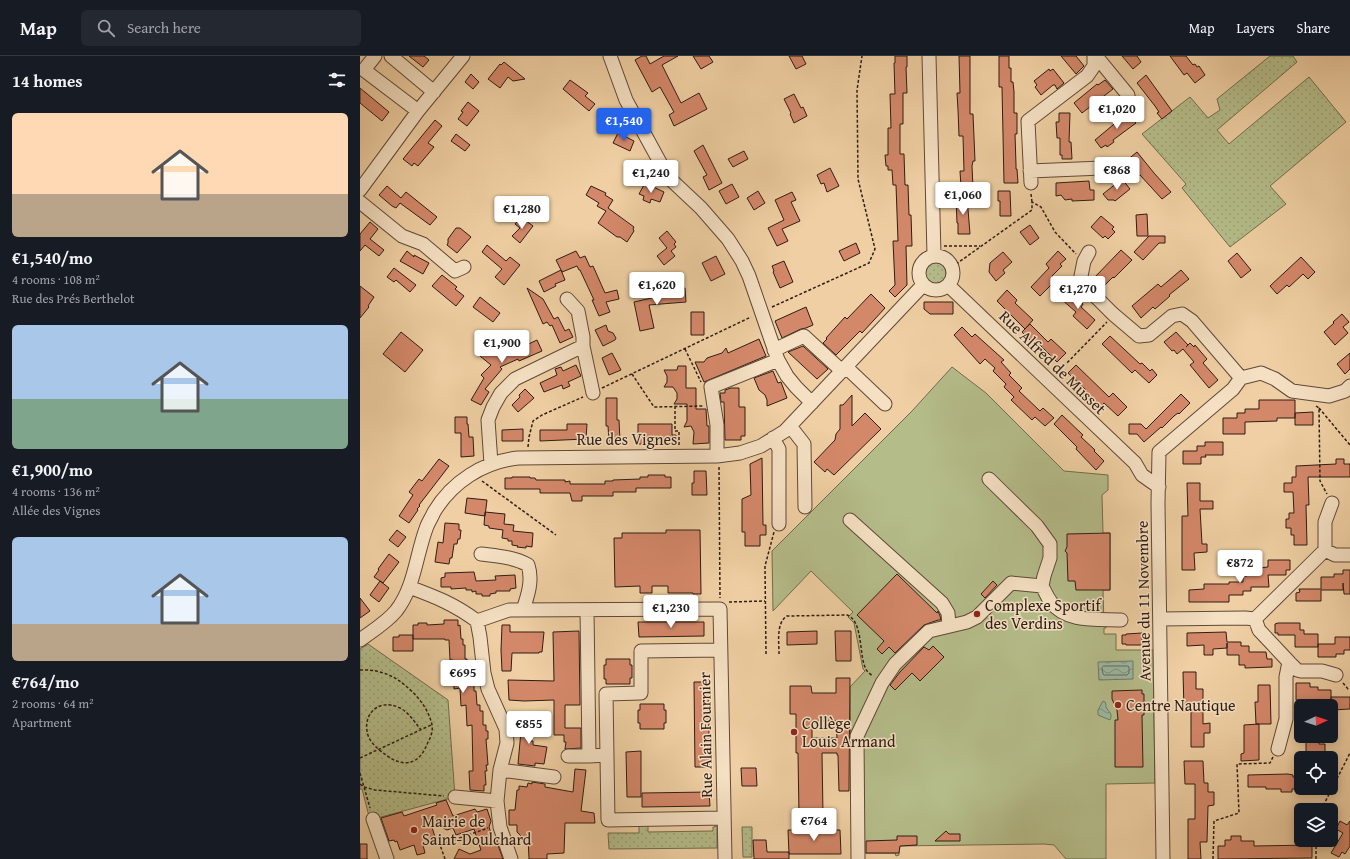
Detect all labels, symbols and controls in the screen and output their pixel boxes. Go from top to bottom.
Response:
search box [81,10,361,46]
text: Map [20,14,57,42]
icon: search [95,17,117,39]
text: Search here [127,17,201,38]
text: Map [1189,18,1215,38]
text: Layers [1237,18,1275,38]
text: Share [1297,18,1330,38]
text: 14 homes [12,68,83,93]
icon: filters [326,69,348,91]
pin: €1,020 [1084,96,1150,130]
text: €1,020 [1098,99,1136,118]
pin: €1,540 [591,108,657,142]
text: €1,540 [605,111,643,130]
icon: home [144,139,216,211]
pin: €868 [1093,157,1141,191]
pin: €1,240 [618,160,684,194]
text: €868 [1104,160,1130,179]
text: €1,240 [632,163,670,182]
pin: €1,060 [930,182,996,216]
text: €1,060 [944,185,982,204]
pin: €1,280 [489,196,555,230]
text: €1,280 [503,199,541,218]
text: €1,540/mo [12,245,93,270]
text: 4 rooms · 108 m² [12,270,100,289]
pin: €1,620 [624,272,690,306]
text: €1,620 [638,275,676,294]
pin: €1,270 [1045,276,1111,310]
text: €1,270 [1059,279,1097,298]
text: Rue des Prés Berthelot [12,289,135,308]
street label: Rue Alfred de Musset [994,304,1112,420]
pin: €1,900 [469,330,535,364]
text: €1,900 [483,333,521,352]
icon: home [144,351,216,423]
street label: Rue des Vignes [577,427,677,451]
text: €1,900/mo [12,457,93,482]
text: 4 rooms · 136 m² [12,482,100,501]
text: Allée des Vignes [12,501,101,520]
street label: Avenue du 11 Novembre [1130,520,1156,682]
pin: €872 [1216,550,1264,584]
text: €872 [1227,553,1253,572]
icon: home [144,563,216,635]
place label: Complexe Sportif des Verdins [985,593,1103,635]
pin: €1,230 [638,595,704,629]
text: €1,230 [652,598,690,617]
marker: Complexe Sportif des Verdins [972,609,982,619]
pin: €695 [439,660,487,694]
text: €695 [450,663,476,682]
text: €764/mo [12,669,79,694]
street label: Rue Alain Fournier [692,671,718,798]
place label: Centre Nautique [1126,693,1236,717]
text: 2 rooms · 64 m² [12,694,94,713]
north arrow [1294,699,1338,743]
map controls [1294,699,1338,847]
marker: Centre Nautique [1113,700,1123,710]
pin: €855 [505,711,553,745]
place label: Collège Louis Armand [802,711,896,753]
text: Apartment [12,713,72,732]
text: €855 [516,714,542,733]
marker: Collège Louis Armand [789,727,799,737]
button: locate [1294,751,1338,795]
button: layers [1294,803,1338,847]
pin: €764 [790,808,838,842]
place label: Mairie de Saint-Doulchard [422,809,532,851]
text: €764 [801,811,827,830]
marker: Mairie de Saint-Doulchard [409,825,419,835]

